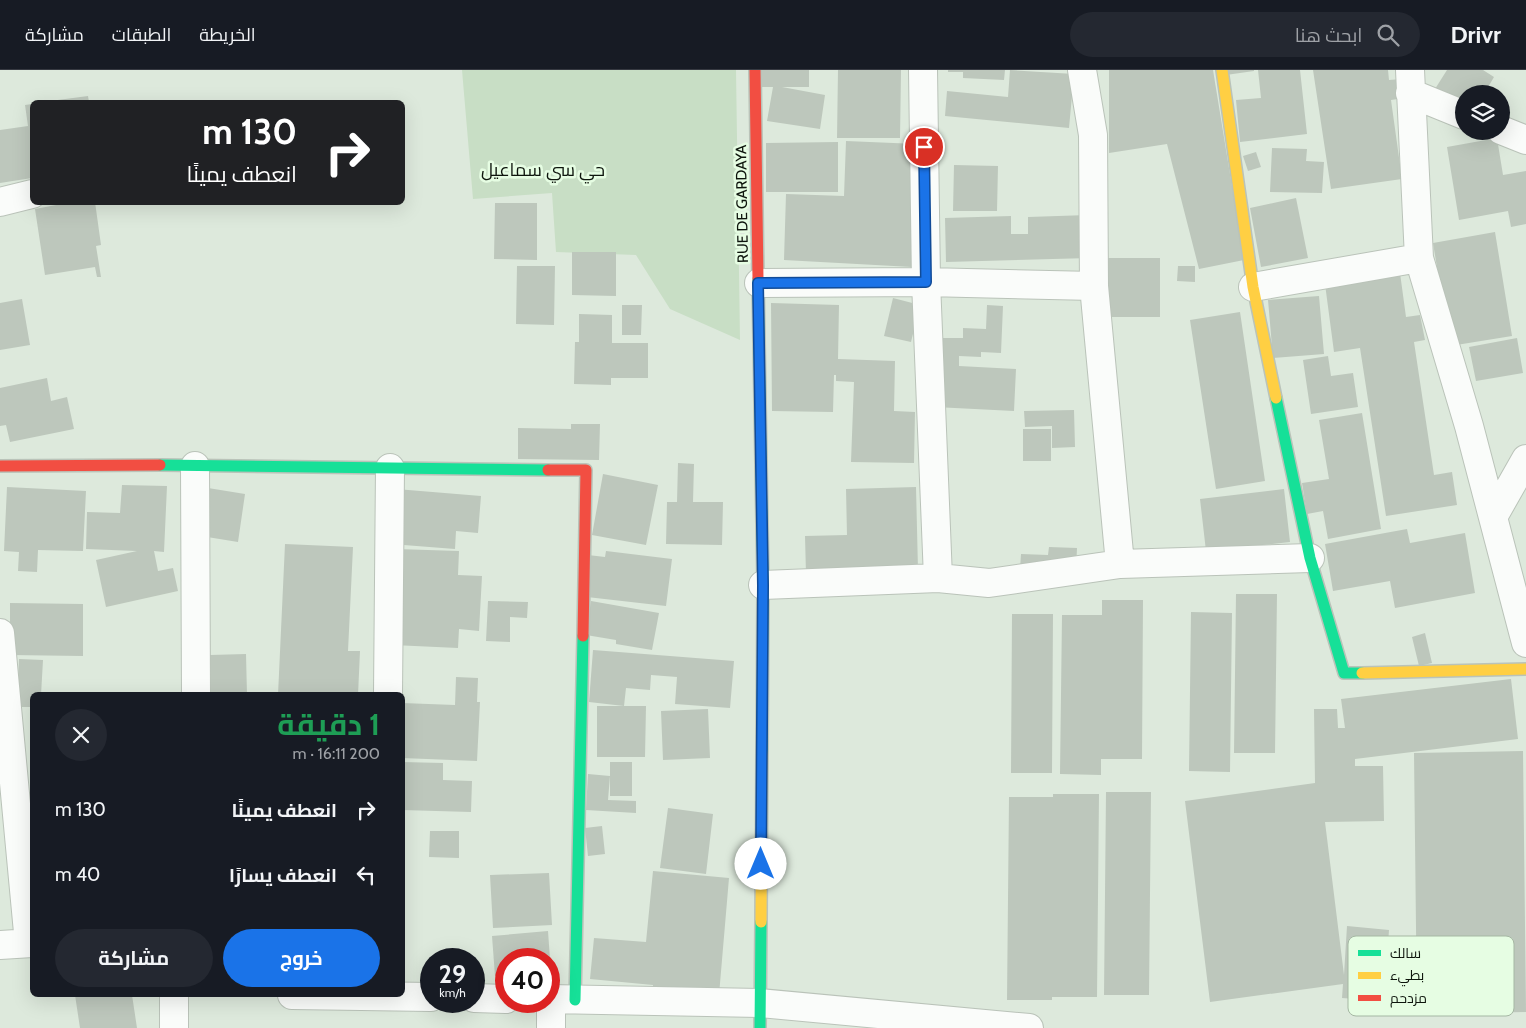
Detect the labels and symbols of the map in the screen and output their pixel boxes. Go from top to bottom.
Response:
pin [903,126,945,168]
street label: RUE DE GARDAYA [732,144,752,263]
district label: حي سي سماعيل [481,159,605,184]
position arrow [734,837,786,889]
legend [1348,936,1514,1016]
text: سالك [1390,944,1421,962]
speed limit sign: 40 [495,948,560,1013]
text: بطيء [1390,966,1424,987]
text: مزدحم [1390,989,1427,1008]

